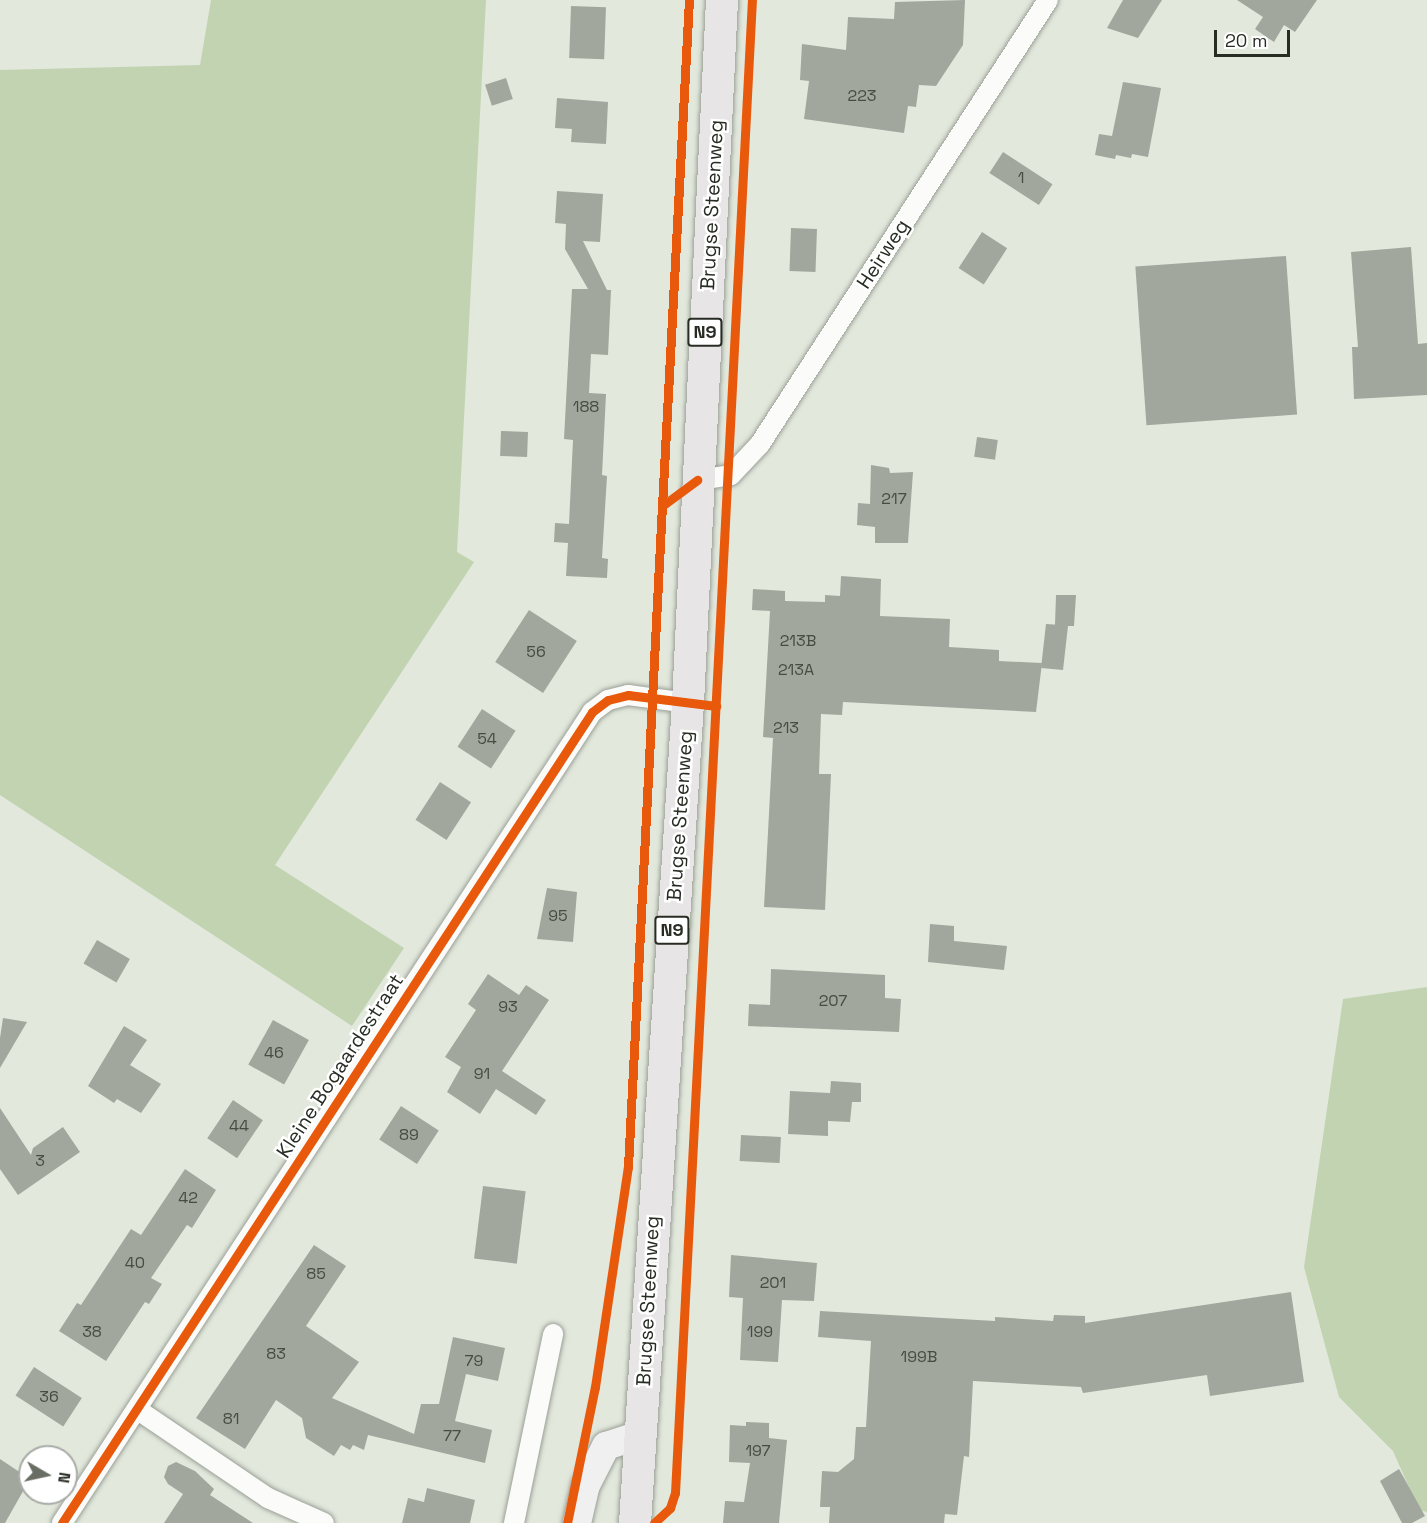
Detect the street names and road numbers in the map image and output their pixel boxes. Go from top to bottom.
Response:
street label: Brugse Steenweg [696,119,728,291]
street label: Heirweg [852,215,914,293]
road number: N9 [687,317,723,347]
street label: Brugse Steenweg [662,730,698,902]
road number: N9 [654,915,690,945]
street label: Kleine Bogaardestraat [271,969,409,1163]
street label: Brugse Steenweg [632,1215,664,1387]

